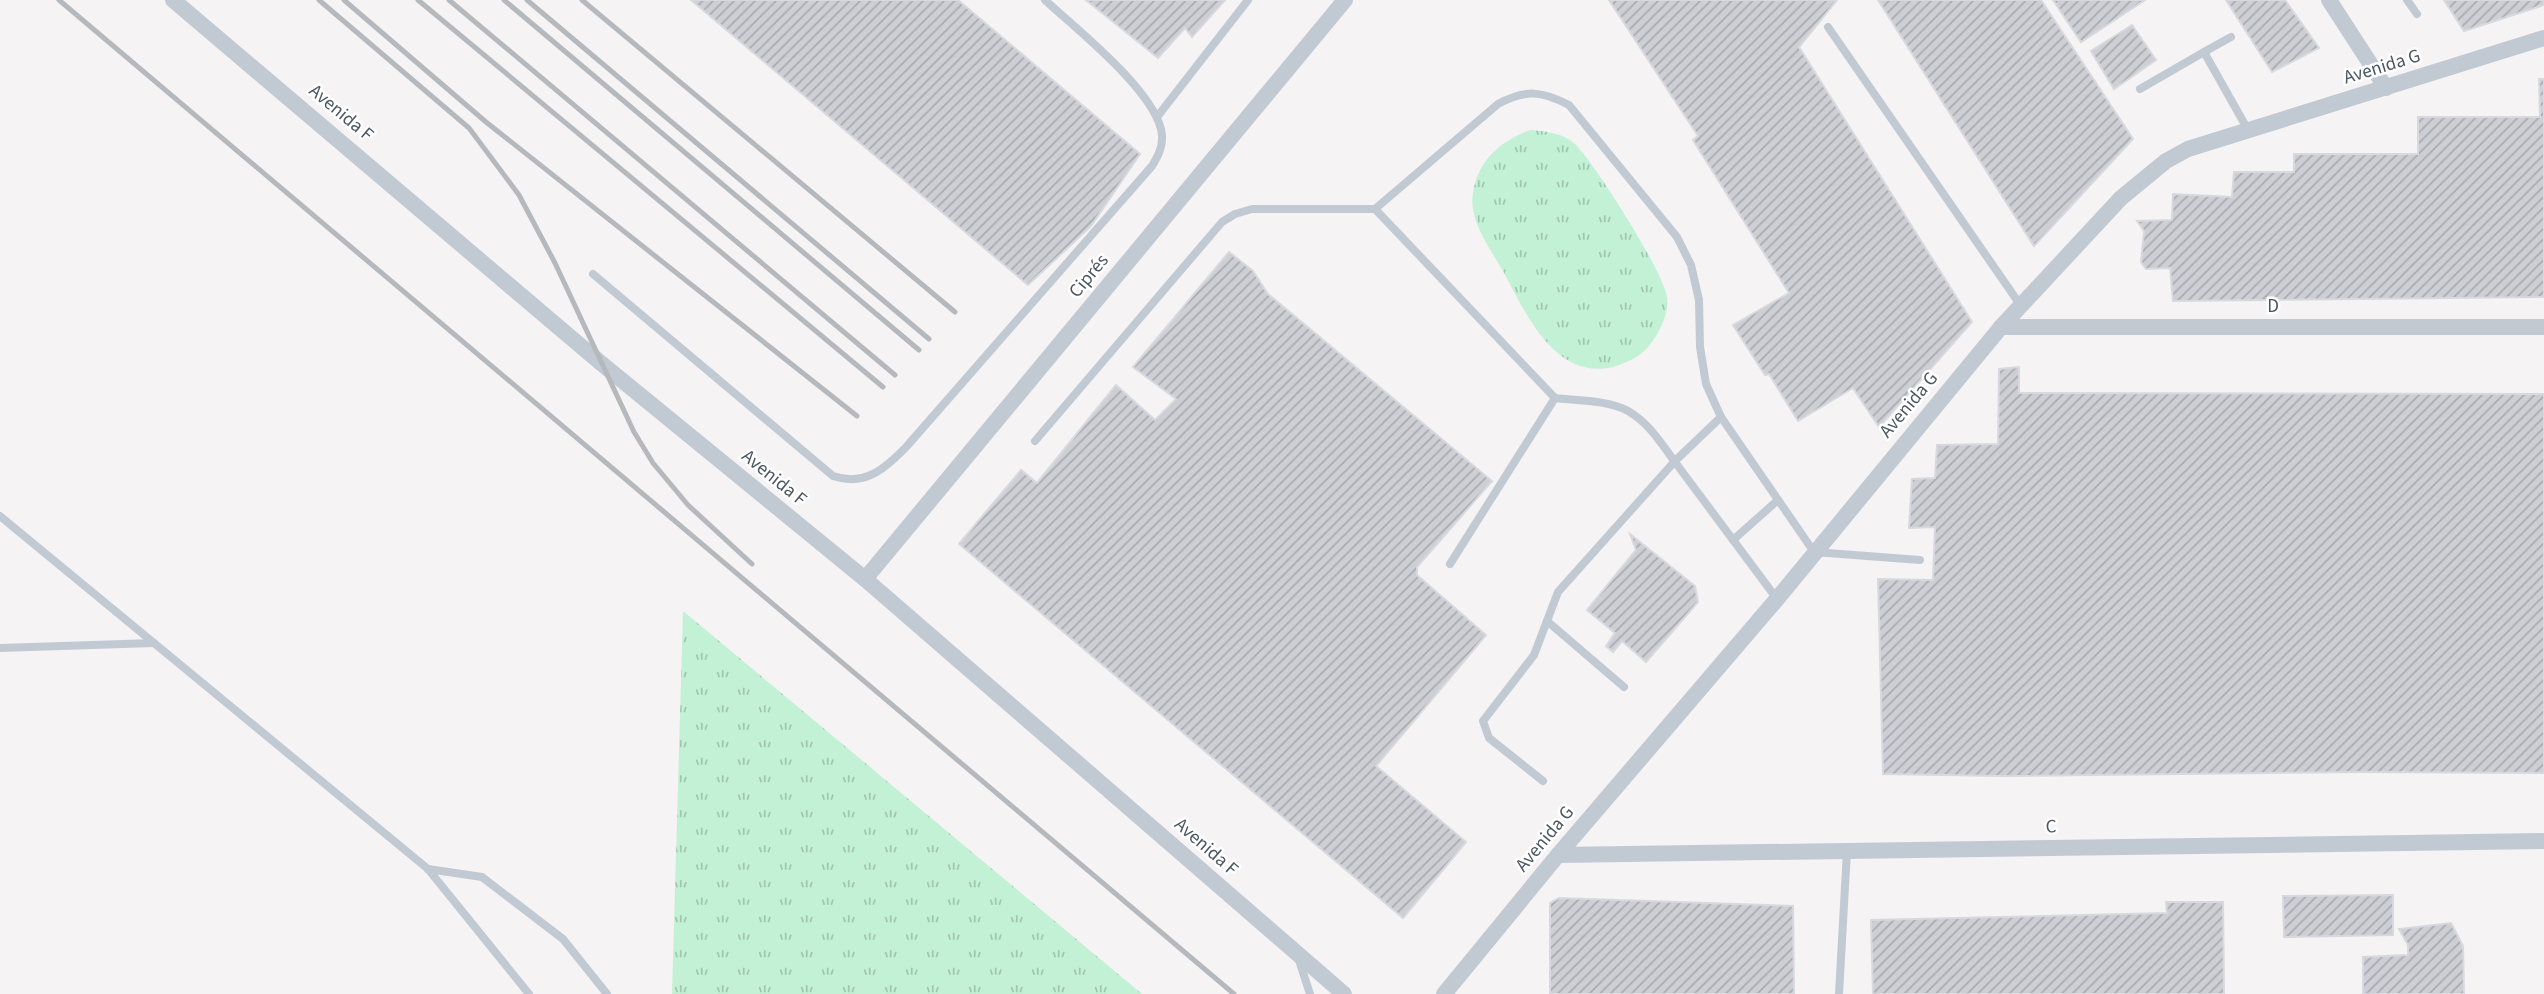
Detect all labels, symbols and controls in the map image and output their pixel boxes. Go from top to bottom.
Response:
street label: Avenida G [2340,43,2424,91]
street label: Avenida F [303,78,379,148]
street label: Ciprés [1063,248,1115,304]
street label: D [2267,293,2279,320]
street label: Avenida G [1873,366,1945,444]
street label: Avenida F [736,443,812,513]
street label: Avenida G [1509,800,1581,878]
street label: Avenida F [1168,812,1244,882]
street label: C [2045,813,2057,841]

